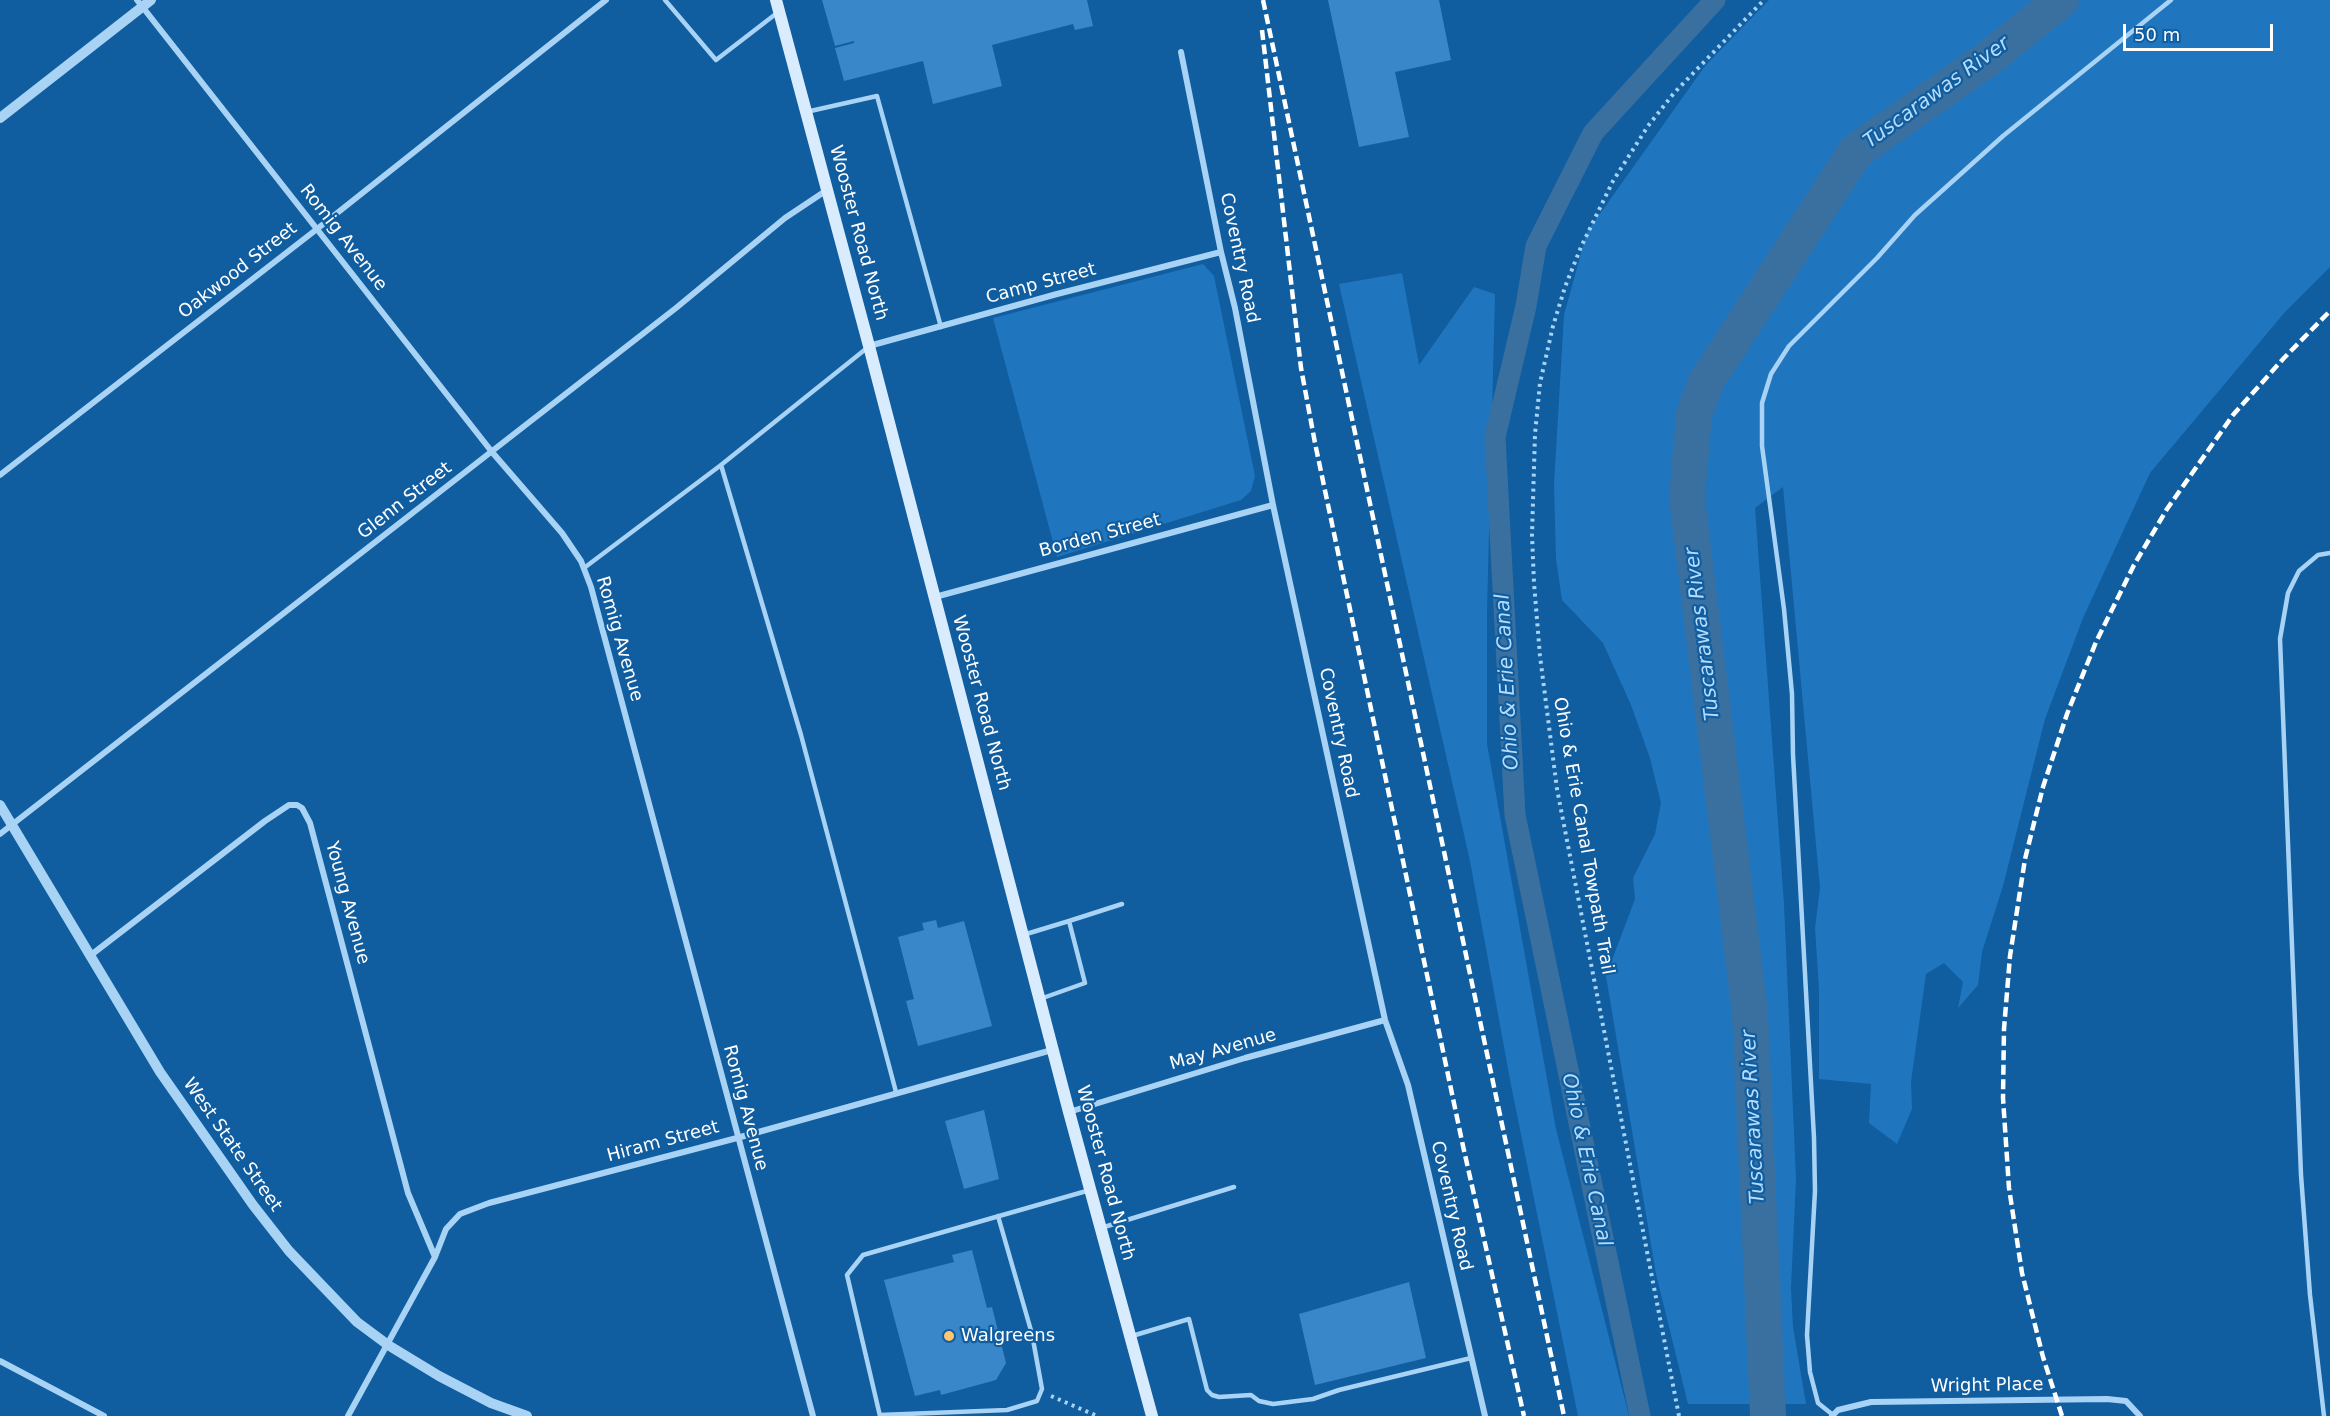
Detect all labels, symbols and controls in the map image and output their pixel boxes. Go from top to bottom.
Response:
scale bar [2126,12,2276,50]
text: 50 m [2134,24,2180,45]
water label: Tuscarawas River [1859,32,2015,154]
street label: Wooster Road North [824,143,892,323]
street label: Romig Avenue [295,180,391,296]
street label: Coventry Road [1215,191,1263,325]
street label: Oakwood Street [175,218,301,324]
street label: Camp Street [984,259,1098,309]
street label: Glenn Street [354,458,456,544]
street label: Borden Street [1037,509,1163,563]
water label: Tuscarawas River [1680,546,1726,722]
street label: Romig Avenue [591,574,647,704]
water label: Ohio & Erie Canal [1491,593,1525,771]
street label: Wooster Road North [947,613,1015,793]
street label: Coventry Road [1314,666,1362,800]
street label: Ohio & Erie Canal Towpath Trail [1548,696,1618,976]
street label: Young Avenue [320,839,374,967]
street label: May Avenue [1167,1024,1279,1076]
water label: Tuscarawas River [1737,1029,1771,1205]
street label: Romig Avenue [718,1043,772,1173]
water label: Ohio & Erie Canal [1556,1071,1616,1249]
street label: West State Street [178,1074,286,1216]
street label: Wooster Road North [1071,1083,1139,1263]
street label: Hiram Street [605,1117,721,1167]
street label: Coventry Road [1426,1139,1476,1273]
place label: Walgreens [961,1325,1055,1347]
marker: Walgreens [942,1329,956,1343]
street label: Wright Place [1930,1374,2044,1398]

